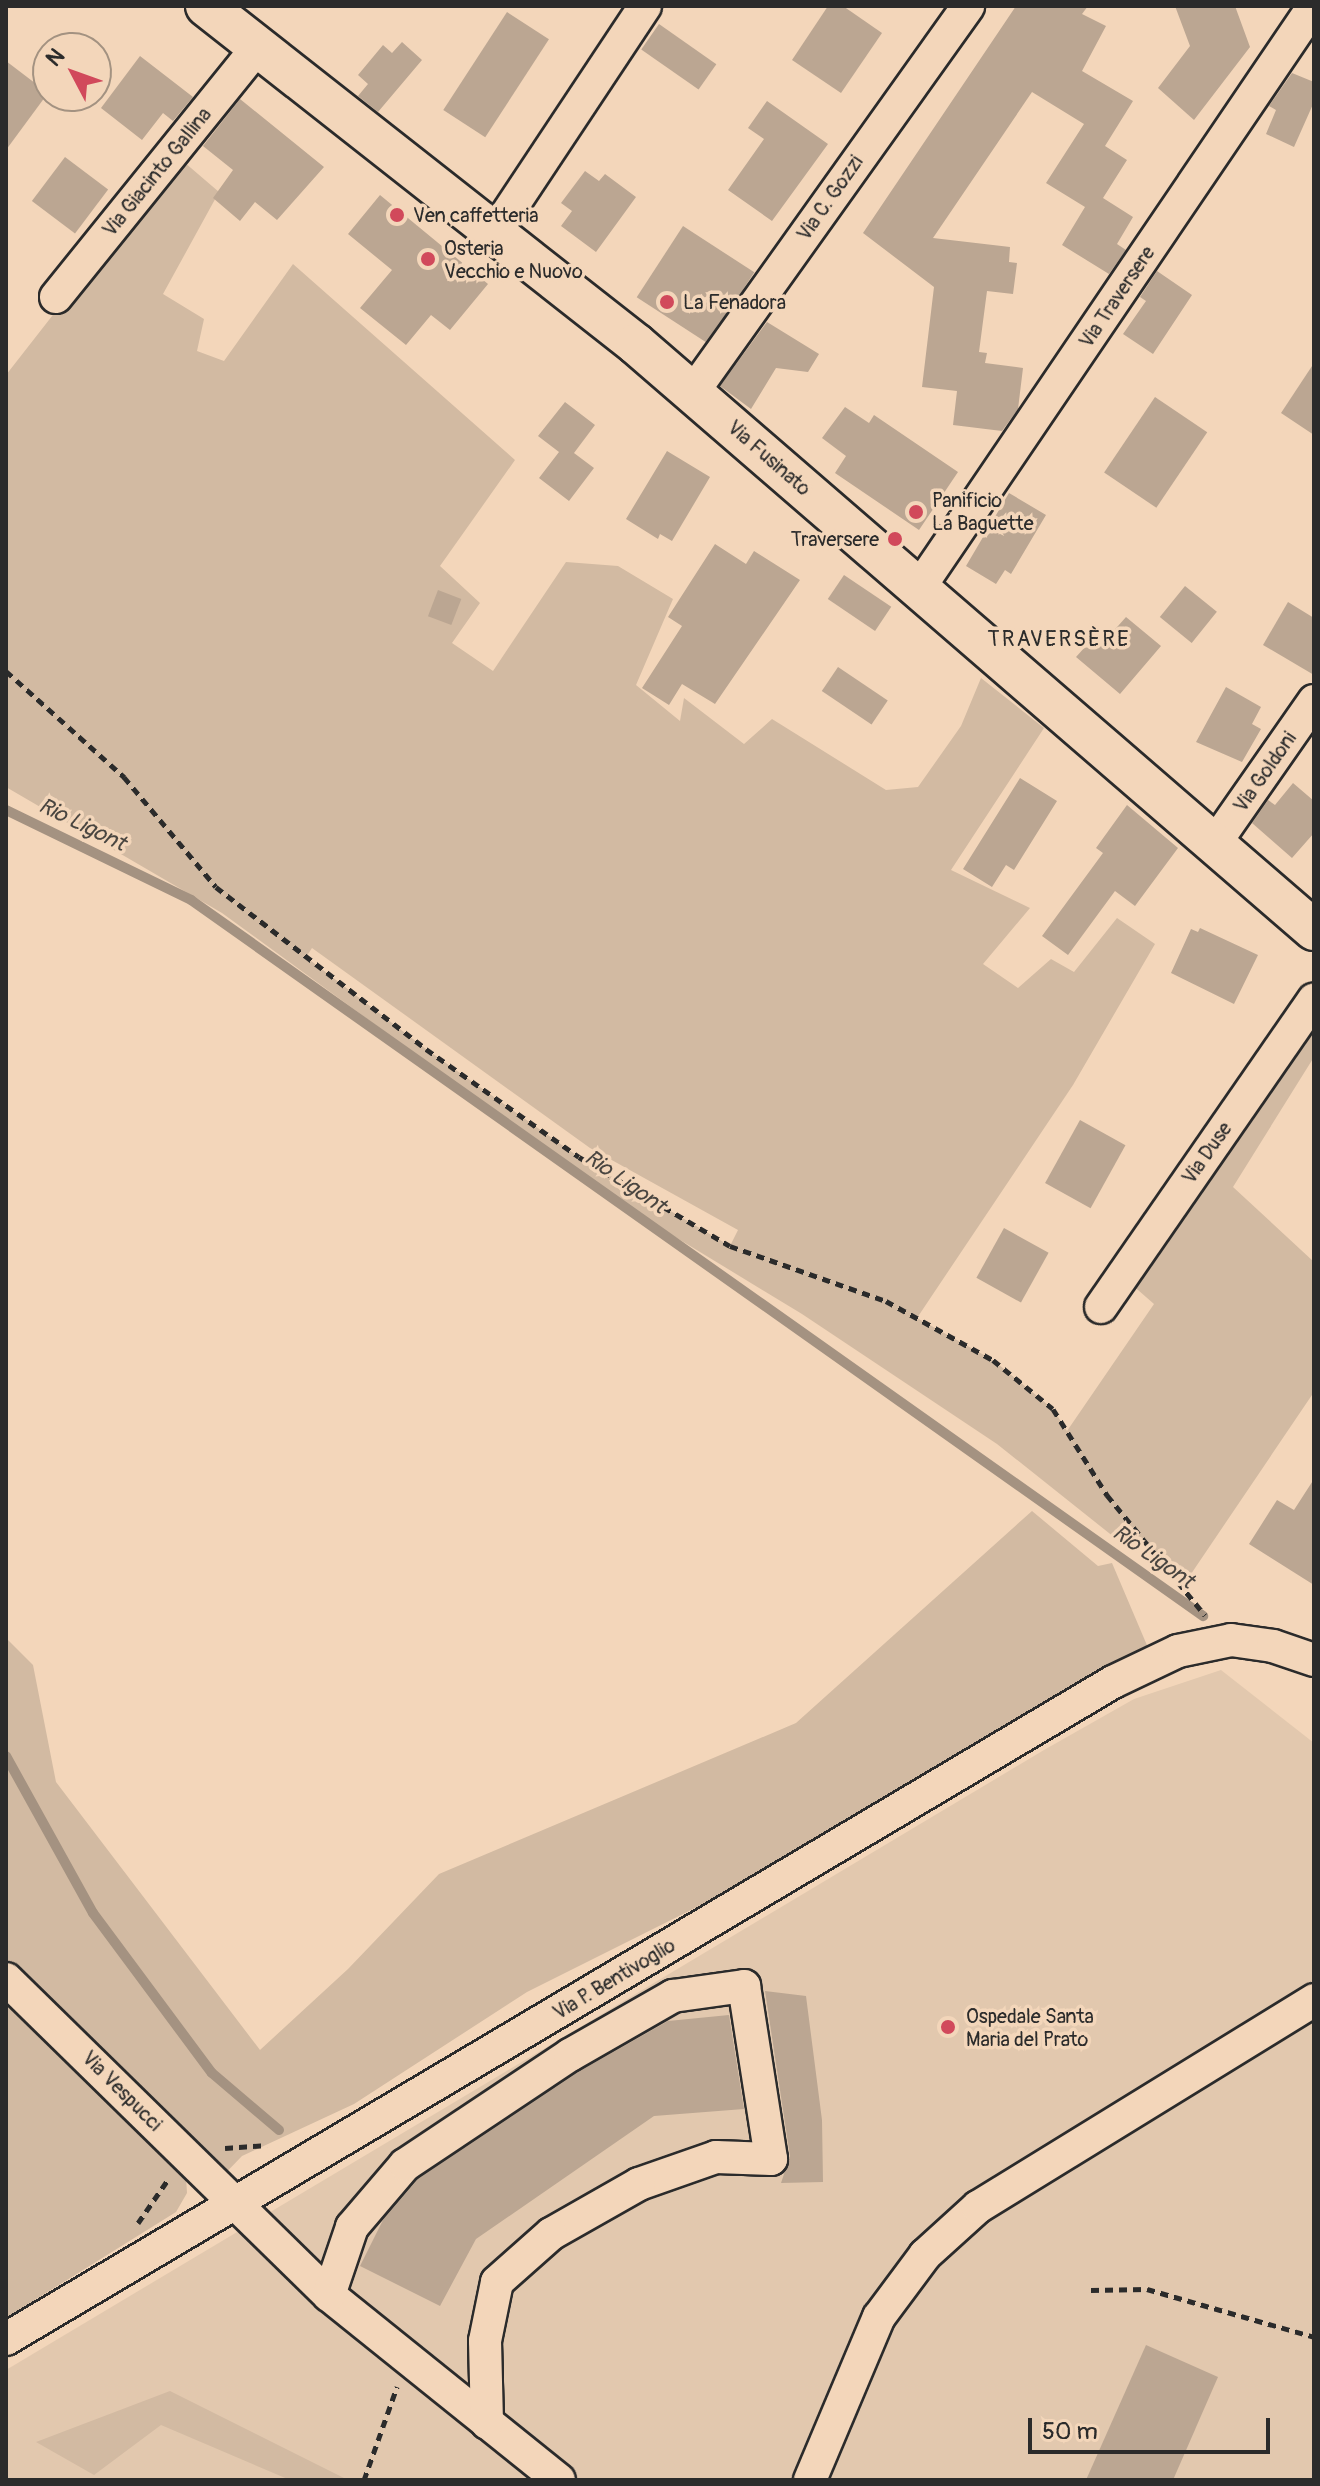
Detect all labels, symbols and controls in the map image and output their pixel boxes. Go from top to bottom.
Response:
north arrow [32,32,112,112]
text: N [40,43,71,72]
street label: Via Giacinto Gallina [98,103,216,241]
street label: Via C. Gozzi [792,151,868,245]
place label: Ven caffetteria [413,203,538,227]
marker: Ven caffetteria [388,206,406,224]
place label: Osteria Vecchio e Nuovo [444,236,583,283]
street label: Via Traversere [1074,242,1160,352]
marker: Osteria Vecchio e Nuovo [419,250,437,268]
place label: La Fenadora [683,290,786,314]
marker: La Fenadora [658,293,676,311]
street label: Via Fusinato [722,415,816,501]
place label: Panificio La Baguette [932,488,1033,535]
marker: Panificio La Baguette [907,503,925,521]
place label: Traversere [791,527,879,551]
marker: Traversere [886,530,904,548]
district label: TRAVERSÈRE [987,627,1131,653]
street label: Via Goldoni [1229,727,1301,817]
water label: Rio Ligont [34,793,130,857]
street label: Via Duse [1177,1117,1237,1189]
water label: Rio Ligont [579,1144,671,1220]
water label: Rio Ligont [1107,1519,1199,1595]
street label: Via P. Bentivoglio [549,1933,679,2025]
place label: Ospedale Santa Maria del Prato [966,2004,1094,2051]
marker: Ospedale Santa Maria del Prato [937,2016,959,2038]
street label: Via Vespucci [77,2046,167,2136]
scale bar [1032,2402,1274,2452]
text: 50 m [1042,2417,1098,2446]

